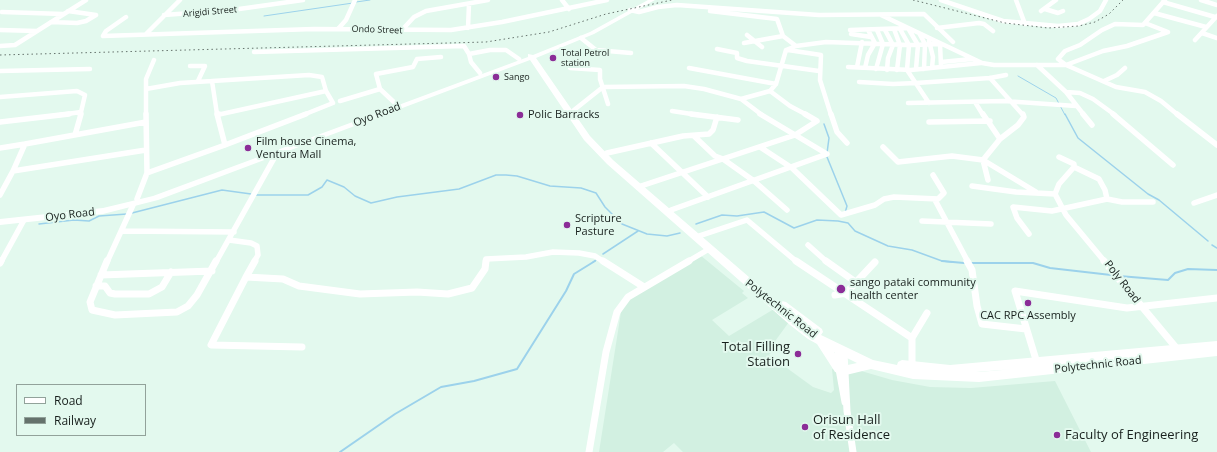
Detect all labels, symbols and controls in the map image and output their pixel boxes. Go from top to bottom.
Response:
street label: Arigidi Street [183,4,237,20]
street label: Ondo Street [351,24,403,36]
place label: Total Petrol station [561,48,609,69]
marker: Total Petrol station [548,53,558,63]
marker: Sango [491,72,501,82]
place label: Sango [504,72,530,82]
street label: Oyo Road [351,100,403,130]
place label: Polic Barracks [528,108,600,122]
marker: Polic Barracks [515,110,525,120]
place label: Film house Cinema, Ventura Mall [256,135,356,161]
marker: Film house Cinema, Ventura Mall [243,143,253,153]
street label: Oyo Road [44,205,96,225]
place label: Scripture Pasture [575,212,622,238]
marker: Scripture Pasture [562,220,572,230]
street label: Poly Road [1101,258,1143,306]
place label: sango pataki community health center [850,276,976,302]
street label: Polytechnic Road [742,277,820,341]
marker: sango pataki community health center [835,283,847,295]
marker: CAC RPC Assembly [1023,298,1033,308]
place label: CAC RPC Assembly [980,309,1076,323]
place label: Total Filling Station [722,339,790,370]
marker: Total Filling Station [793,349,803,359]
street label: Polytechnic Road [1054,354,1142,376]
legend [16,384,146,436]
text: Road [54,392,83,409]
text: Railway [54,412,96,429]
place label: Orisun Hall of Residence [813,412,890,443]
marker: Orisun Hall of Residence [800,422,810,432]
place label: Faculty of Engineering [1065,427,1198,443]
marker: Faculty of Engineering [1052,430,1062,440]

